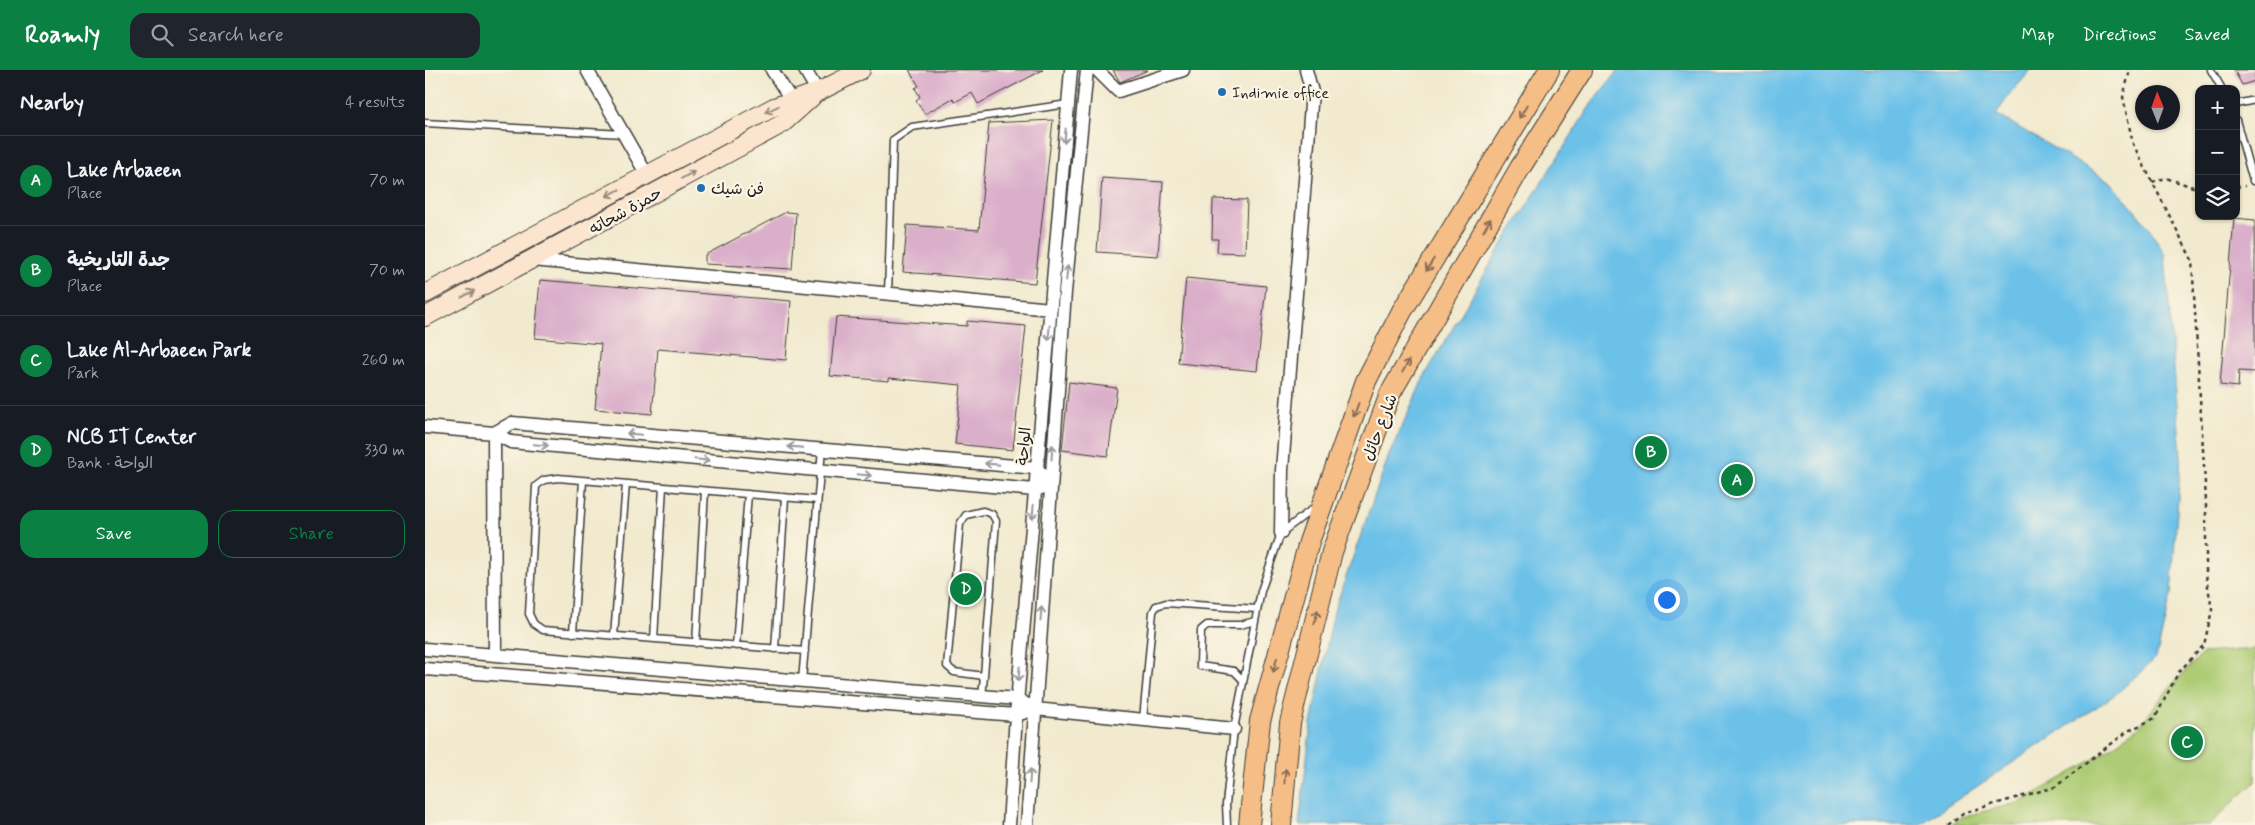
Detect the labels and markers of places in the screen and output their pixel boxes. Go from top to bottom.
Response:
place label: Indimie office [1232,83,1329,104]
marker: Indimie office [1216,86,1228,98]
place label: فن شيك [711,179,764,200]
marker: فن شيك [695,182,707,194]
pin: B [1635,433,1667,471]
pin: A [1721,461,1753,499]
pin: D [950,570,982,608]
pin: C [2171,723,2203,761]

